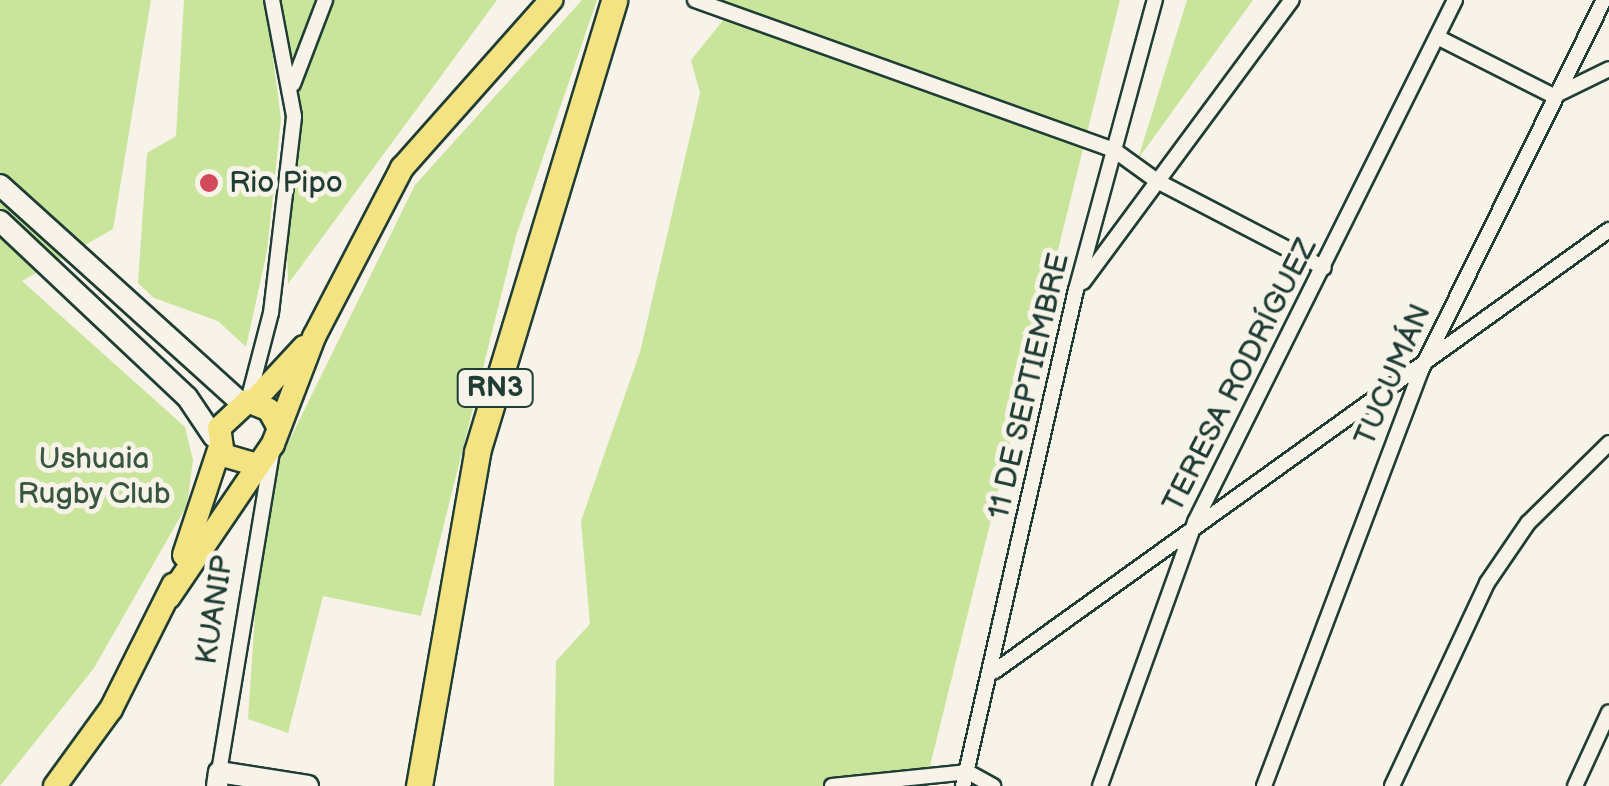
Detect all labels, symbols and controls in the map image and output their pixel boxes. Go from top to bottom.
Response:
place label: Rio Pipo [229,165,343,201]
marker: Rio Pipo [198,172,220,194]
street label: TERESA RODRÍGUEZ [1155,232,1325,518]
street label: 11 DE SEPTIEMBRE [981,249,1077,523]
street label: TUCUMÁN [1347,299,1439,451]
road number: RN3 [455,365,535,411]
park label: Ushuaia Rugby Club [16,441,172,512]
street label: KUANIP [189,553,241,667]

